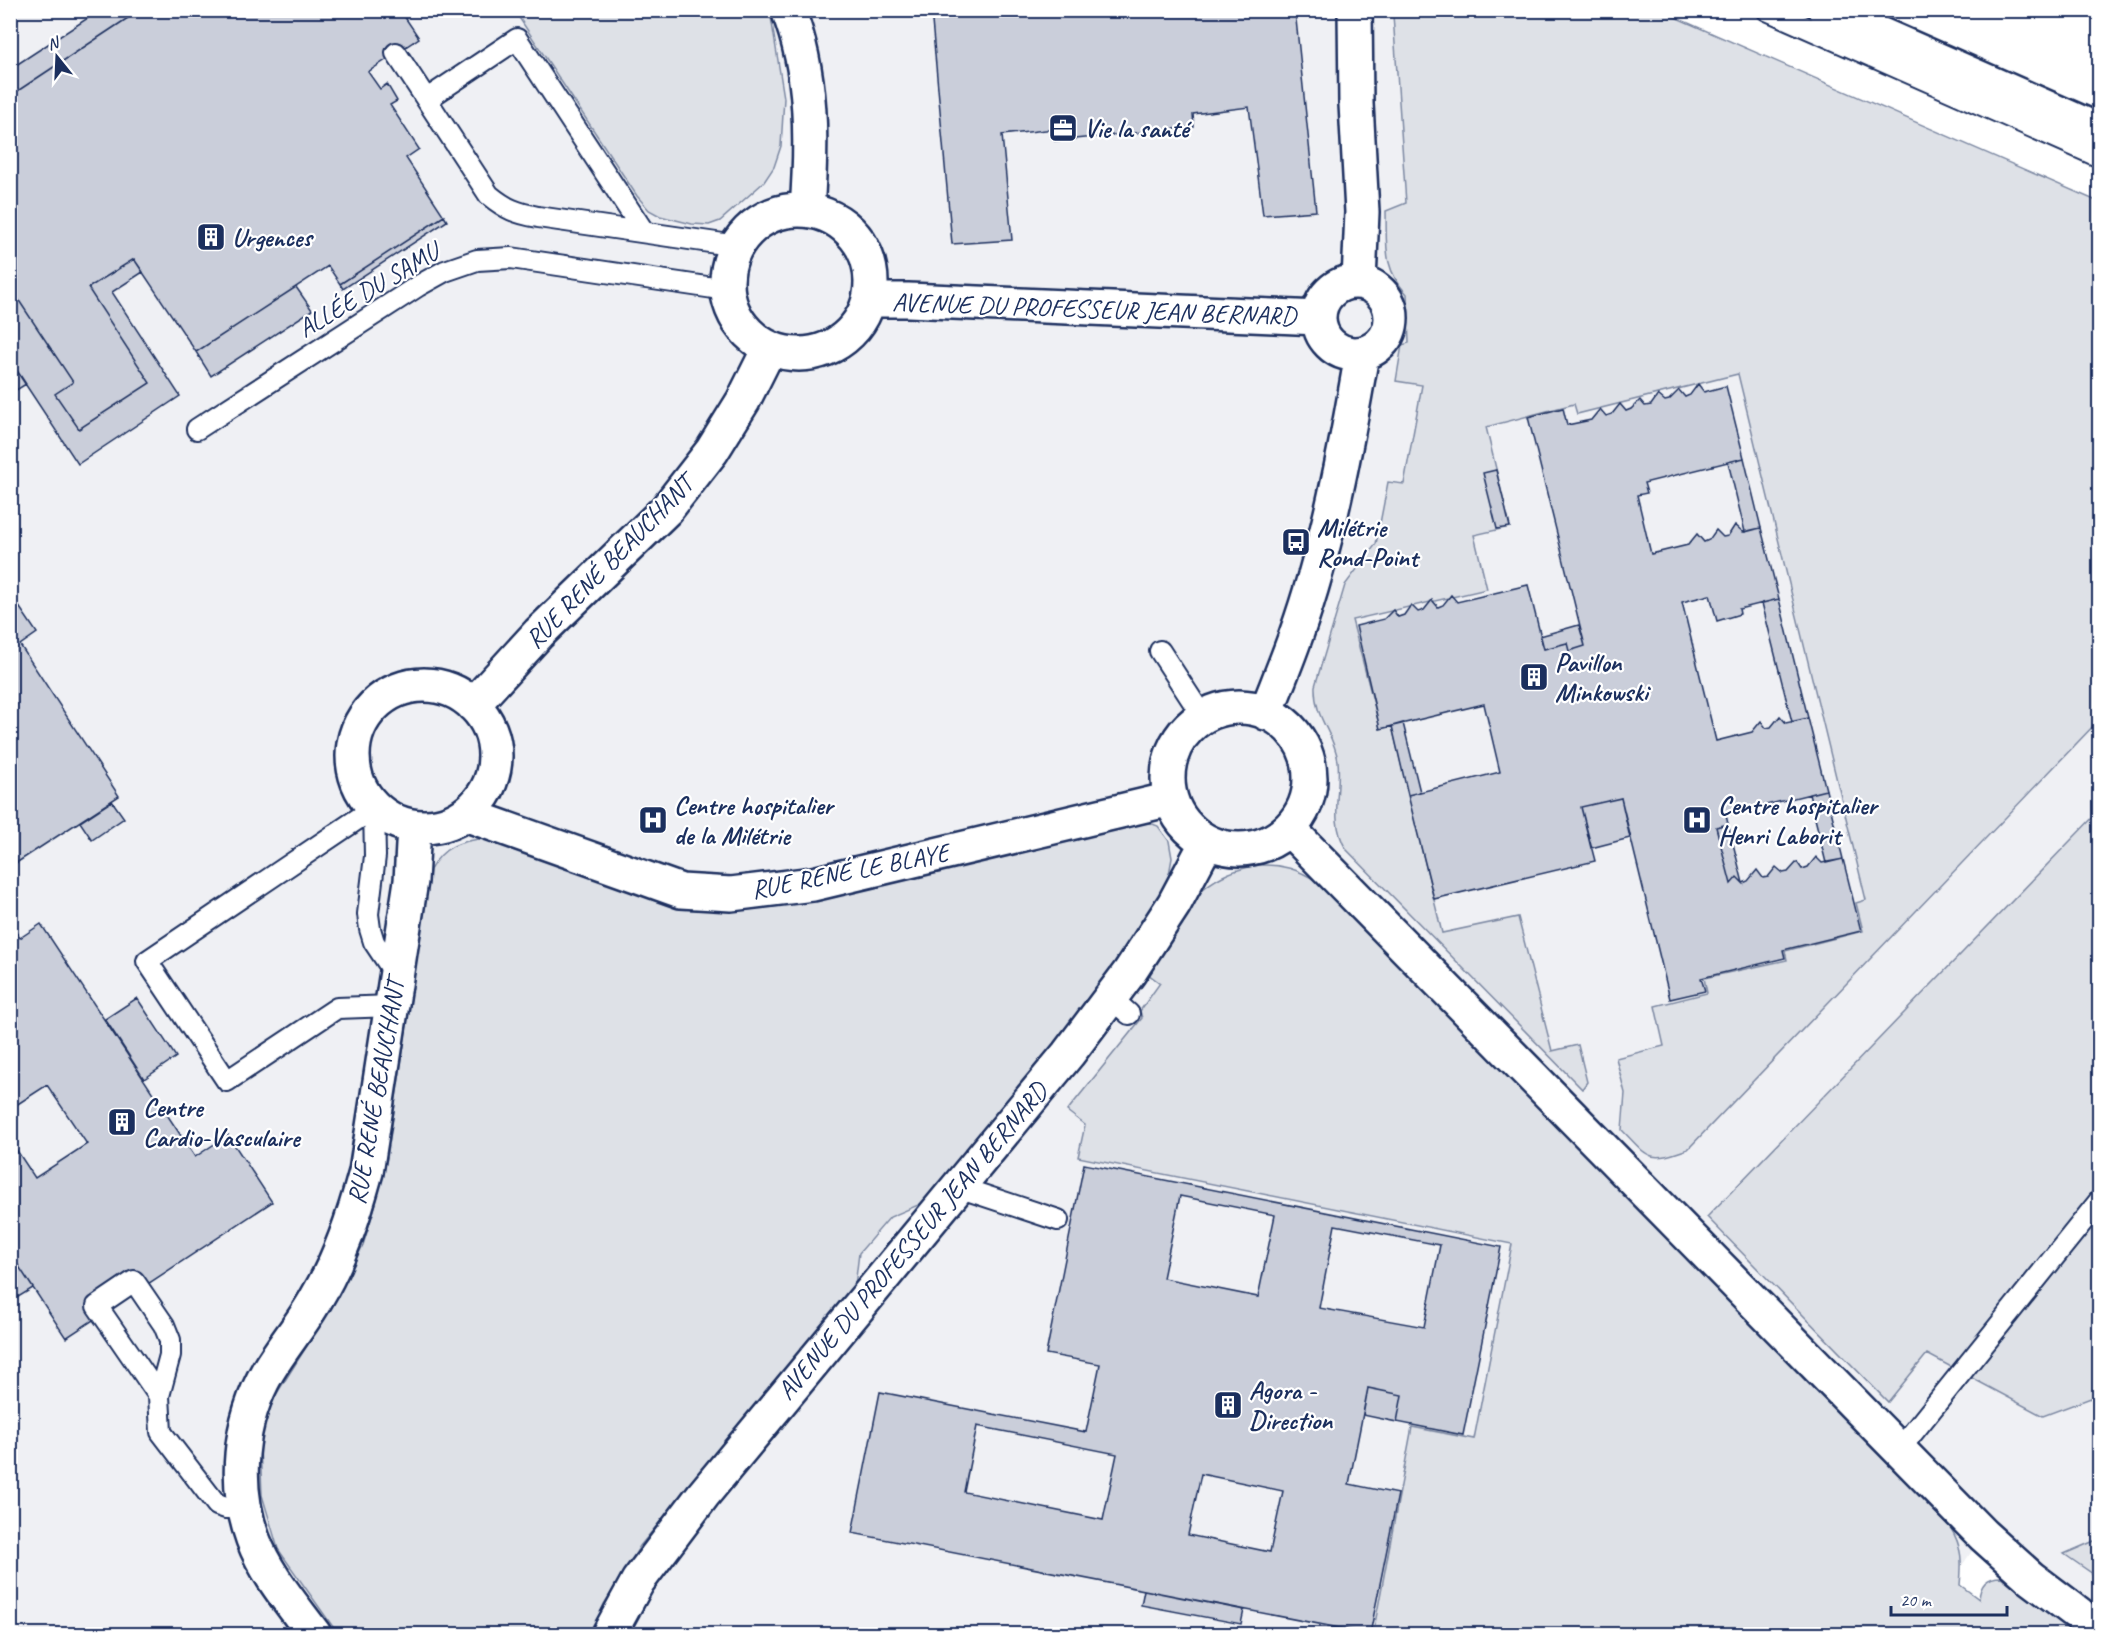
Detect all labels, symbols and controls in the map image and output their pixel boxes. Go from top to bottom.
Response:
north arrow [27,27,87,87]
text: N [45,32,63,55]
office icon: Vie la santé [1047,112,1079,144]
place label: Vie la santé [1084,112,1193,145]
building icon: Urgences [195,221,227,253]
place label: Urgences [232,221,314,254]
street label: ALLÉE DU SAMU [292,233,448,345]
street label: AVENUE DU PROFESSEUR JEAN BERNARD [892,285,1298,333]
street label: RUE RENÉ BEAUCHANT [518,464,704,655]
place label: Milétrie Rond-Point [1317,511,1421,574]
bus stop icon: Milétrie Rond-Point [1280,526,1312,558]
place label: Pavillon Minkowski [1555,646,1652,709]
building icon: Pavillon Minkowski [1518,661,1550,693]
place label: Centre hospitalier de la Milétrie [674,789,835,852]
place label: Centre hospitalier Henri Laborit [1718,789,1879,852]
hospital icon: Centre hospitalier de la Milétrie [637,804,669,836]
hospital icon: Centre hospitalier Henri Laborit [1681,804,1713,836]
street label: RUE RENÉ LE BLAYE [748,835,955,906]
street label: RUE RENÉ BEAUCHANT [340,971,413,1207]
street label: AVENUE DU PROFESSEUR JEAN BERNARD [770,1074,1056,1406]
place label: Centre Cardio-Vasculaire [143,1091,302,1154]
building icon: Centre Cardio-Vasculaire [106,1106,138,1138]
place label: Agora - Direction [1249,1374,1333,1437]
building icon: Agora - Direction [1212,1389,1244,1421]
scale bar [1891,1579,2006,1617]
text: 20 m [1900,1589,1933,1611]

